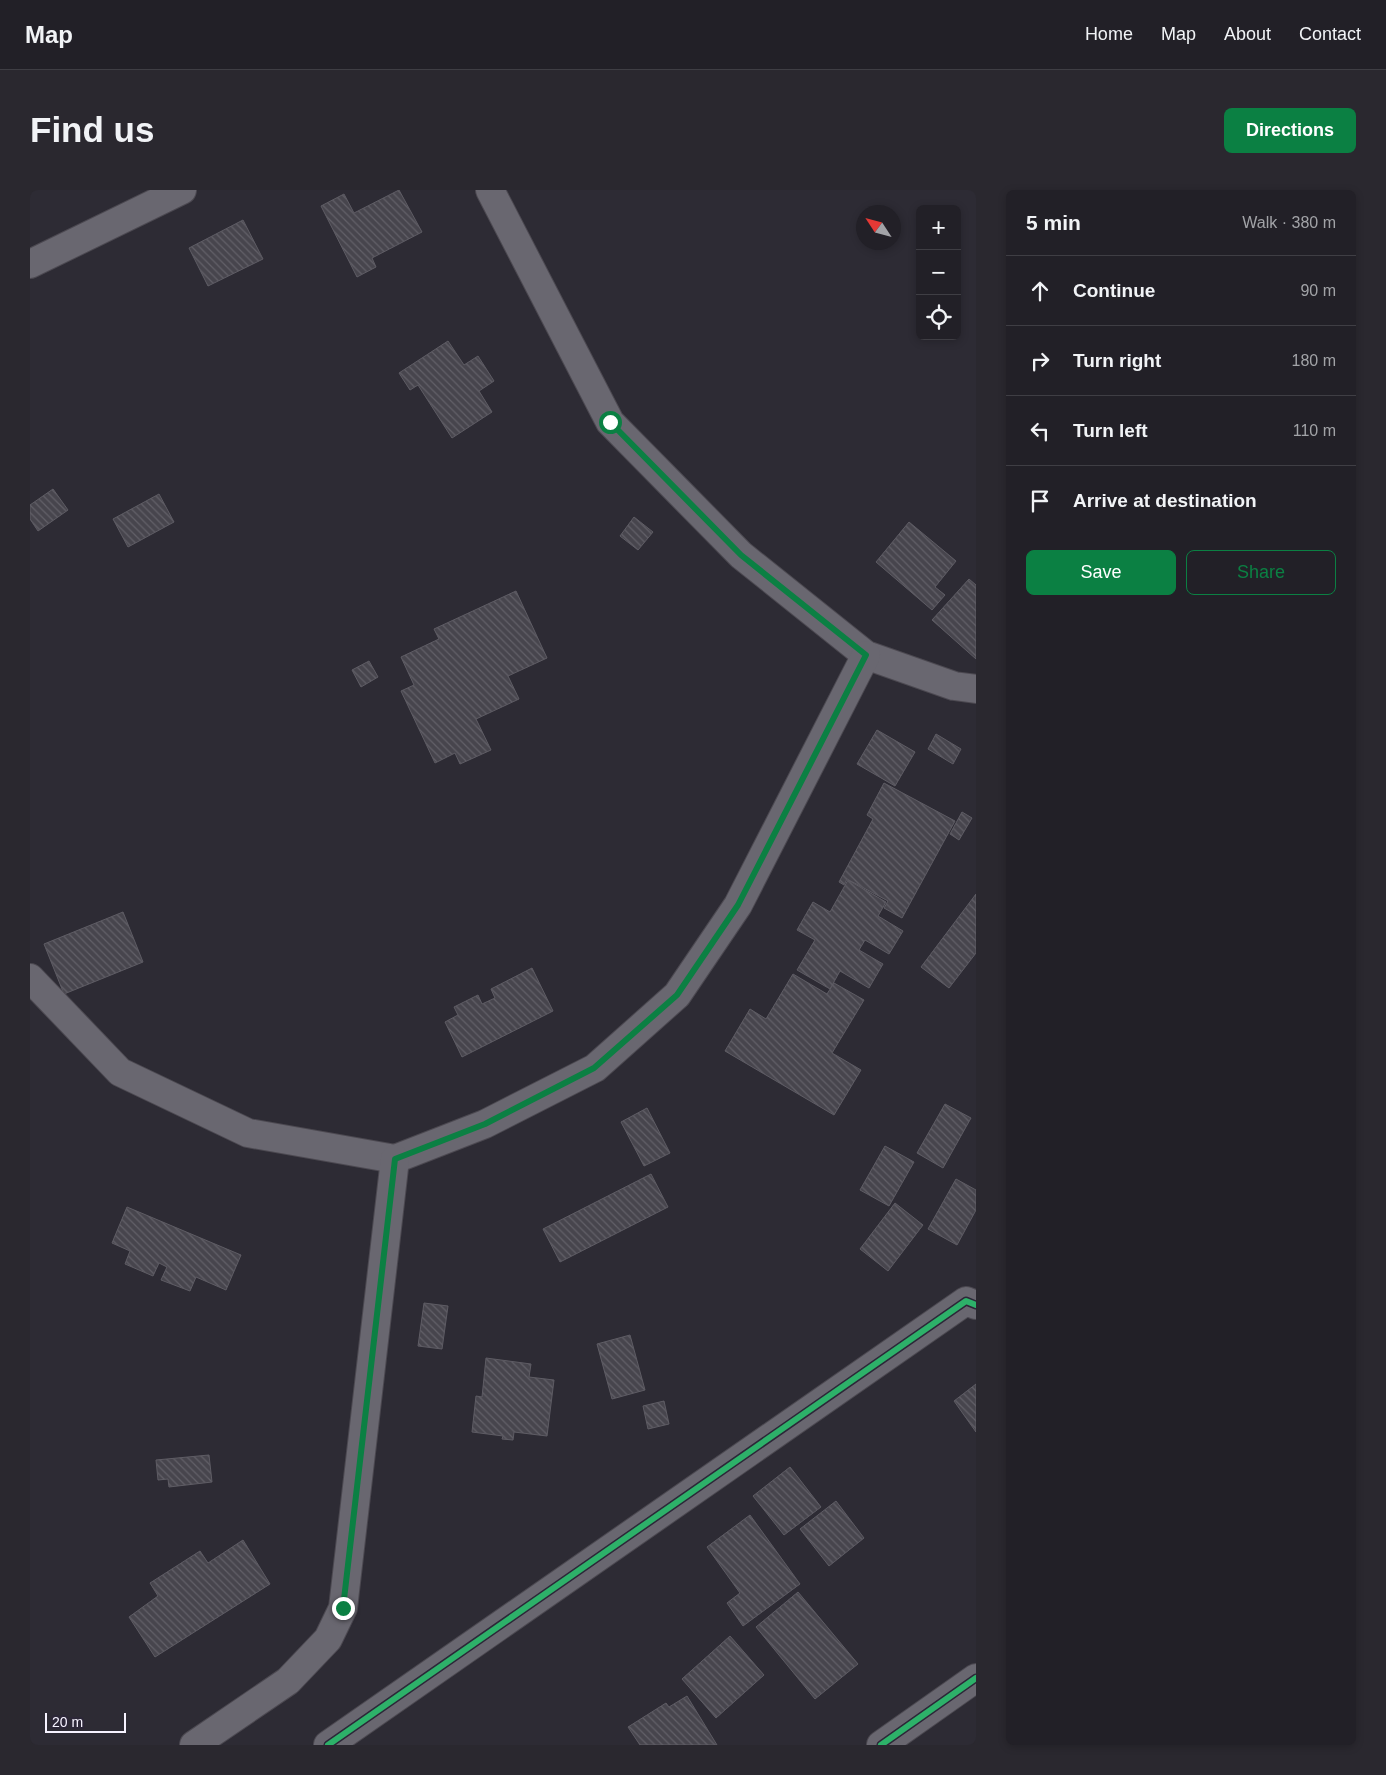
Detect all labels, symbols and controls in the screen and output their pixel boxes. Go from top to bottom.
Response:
text: Map [25,21,73,48]
text: Home [1085,24,1133,44]
text: Map [1161,24,1196,44]
text: About [1224,24,1271,44]
text: Contact [1299,24,1361,44]
button: Directions [1224,108,1356,153]
text: Find us [30,110,154,149]
north arrow [856,205,901,250]
map controls [916,205,961,340]
button: + [916,205,961,250]
text: 5 min [1026,211,1081,234]
text: Walk · 380 m [1242,214,1336,231]
button: − [916,250,961,295]
icon: ahead [1026,277,1054,305]
text: Continue [1073,280,1155,301]
text: 90 m [1300,282,1336,299]
button: locate [916,295,961,340]
icon: right [1026,347,1054,375]
text: Turn right [1073,350,1161,371]
text: 180 m [1292,352,1336,369]
route start [599,411,622,434]
icon: left [1026,417,1054,445]
text: Turn left [1073,420,1148,441]
text: 110 m [1293,422,1336,439]
icon: arrive [1026,487,1054,515]
text: Arrive at destination [1073,490,1257,511]
button: Save [1026,550,1176,595]
button: Share [1186,550,1336,595]
route end [332,1597,355,1620]
scale bar [45,1710,126,1733]
text: 20 m [52,1714,83,1730]

